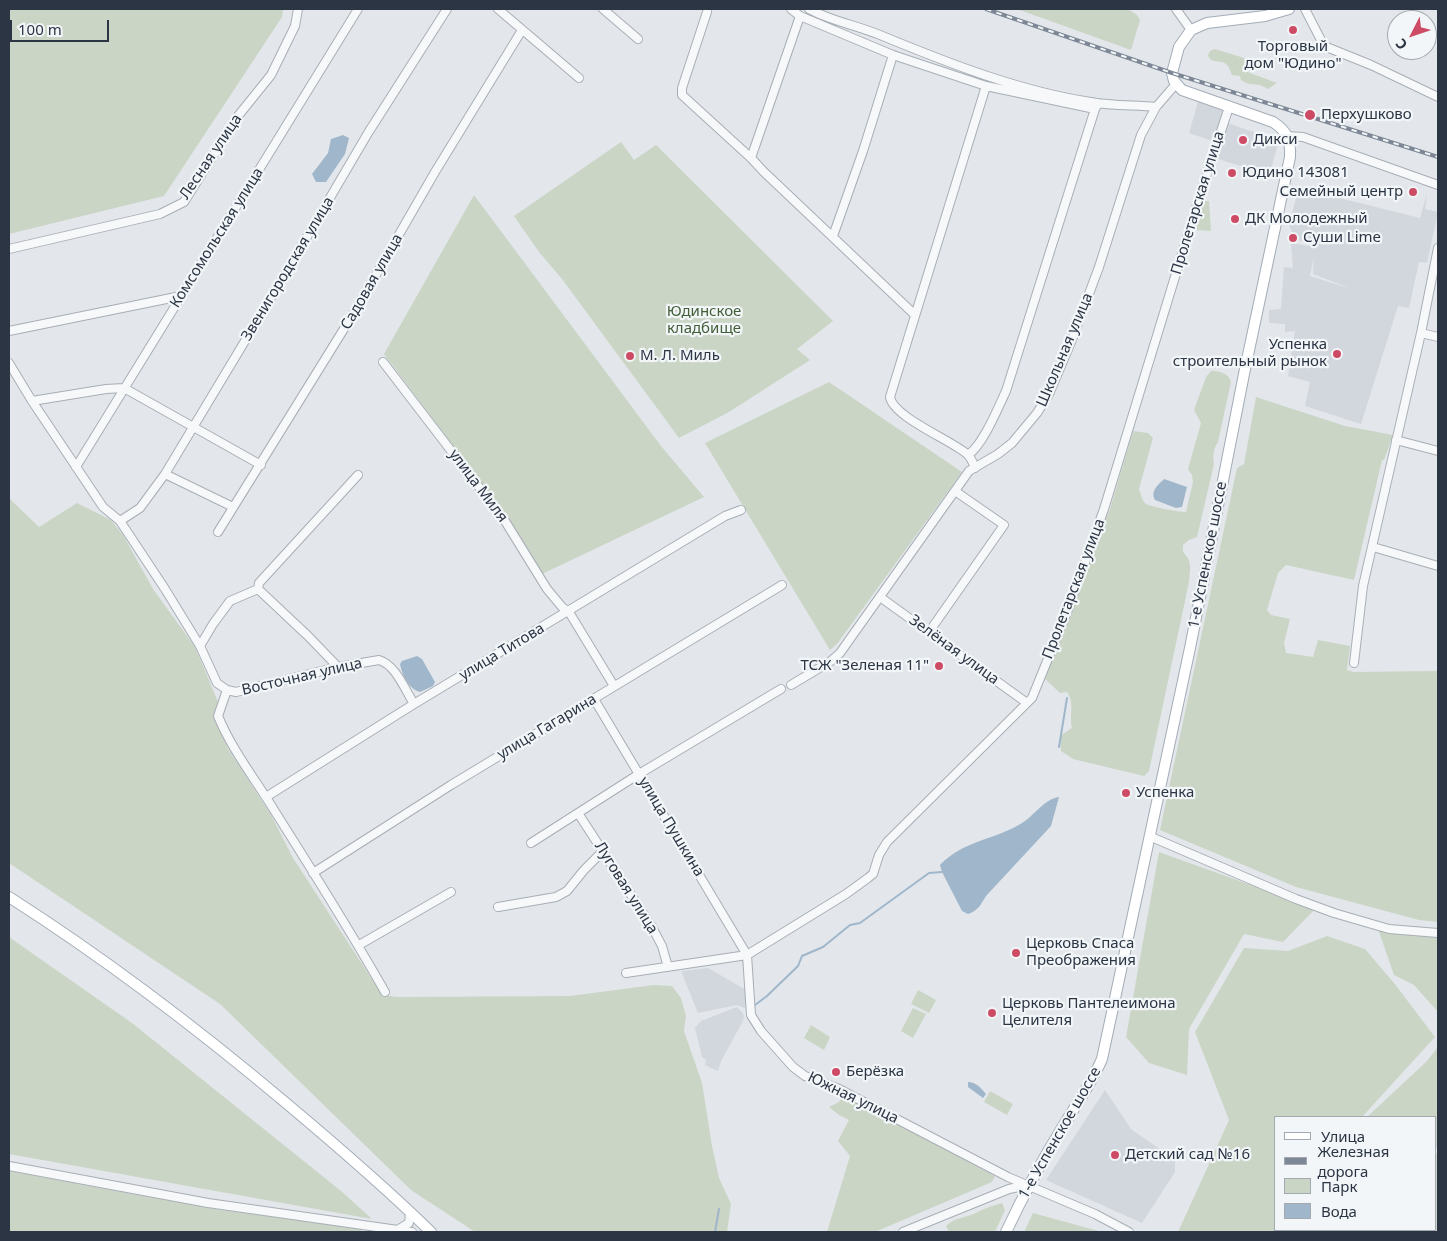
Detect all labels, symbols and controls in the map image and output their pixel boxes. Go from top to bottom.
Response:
scale bar [12,10,111,42]
north arrow [1387,10,1437,60]
text: 100 m [18,19,62,39]
marker: Торговый дом "Юдино" [1287,24,1299,36]
text: С [1391,35,1411,54]
place label: Торговый дом "Юдино" [1244,38,1342,73]
place label: Перхушково [1321,106,1412,124]
marker: Перхушково [1303,108,1317,122]
street label: Лесная улица [176,111,246,203]
street label: Пролетарская улица [1168,129,1228,277]
place label: Дикси [1253,131,1298,149]
marker: Дикси [1237,134,1249,146]
place label: Юдино 143081 [1242,164,1349,182]
street label: Комсомольская улица [167,165,267,311]
marker: Юдино 143081 [1226,167,1238,179]
place label: Семейный центр [1279,183,1403,201]
marker: Семейный центр [1407,186,1419,198]
street label: Звенигородская улица [238,194,338,344]
place label: ДК Молодежный [1245,210,1368,228]
marker: ДК Молодежный [1229,213,1241,225]
place label: Суши Lime [1303,229,1381,247]
street label: Садовая улица [337,231,407,333]
marker: Суши Lime [1287,232,1299,244]
street label: Школьная улица [1033,290,1097,410]
park label: Юдинское кладбище [667,303,741,338]
place label: Успенка строительный рынок [1173,336,1327,371]
place label: М. Л. Миль [640,347,720,365]
marker: Успенка строительный рынок [1331,348,1343,360]
marker: М. Л. Миль [624,350,636,362]
street label: улица Миля [445,446,511,526]
street label: 1-е Успенское шоссе [1185,480,1231,630]
street label: Пролетарская улица [1039,516,1109,662]
street label: Зелёная улица [906,611,1002,689]
street label: улица Титова [456,620,548,684]
street label: Восточная улица [240,654,364,700]
place label: ТСЖ "Зеленая 11" [800,657,929,675]
marker: ТСЖ "Зеленая 11" [933,660,945,672]
street label: улица Гагарина [494,690,600,764]
street label: улица Пушкина [634,774,708,880]
place label: Успенка [1136,784,1194,802]
marker: Успенка [1120,787,1132,799]
street label: Луговая улица [590,839,662,937]
place label: Церковь Спаса Преображения [1026,935,1136,970]
marker: Церковь Спаса Преображения [1010,947,1022,959]
place label: Церковь Пантелеимона Целителя [1002,995,1176,1030]
marker: Церковь Пантелеимона Целителя [986,1007,998,1019]
place label: Берёзка [846,1063,904,1081]
street label: 1-е Успенское шоссе [1015,1064,1105,1202]
marker: Берёзка [830,1066,842,1078]
street label: Южная улица [805,1068,901,1128]
legend [1274,1116,1437,1231]
text: Улица [1321,1126,1365,1146]
text: Железная дорога [1317,1141,1390,1181]
place label: Детский сад №16 [1125,1146,1250,1164]
marker: Детский сад №16 [1109,1149,1121,1161]
text: Парк [1321,1176,1357,1196]
text: Вода [1321,1201,1357,1221]

